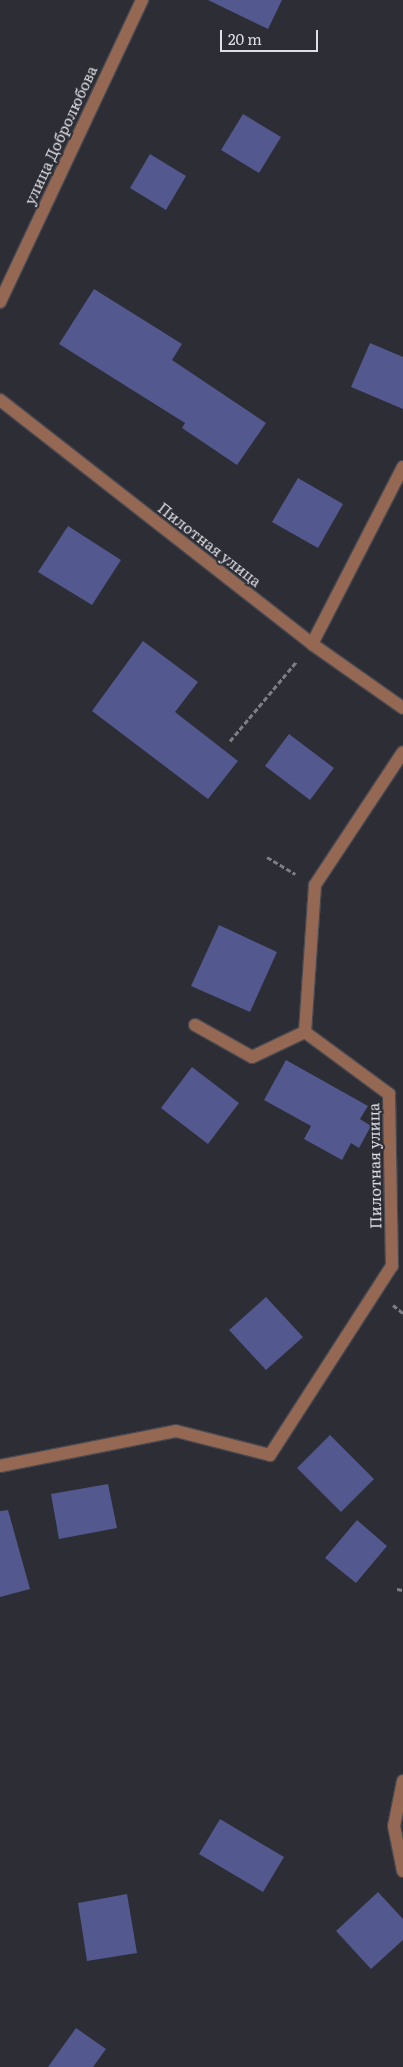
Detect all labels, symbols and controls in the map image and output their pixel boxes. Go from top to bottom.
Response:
scale bar [223,20,320,52]
text: 20 m [228,27,262,50]
street label: улица Добролюбова [20,63,100,207]
street label: Пилотная улица [155,498,265,590]
street label: Пилотная улица [364,1103,384,1229]

